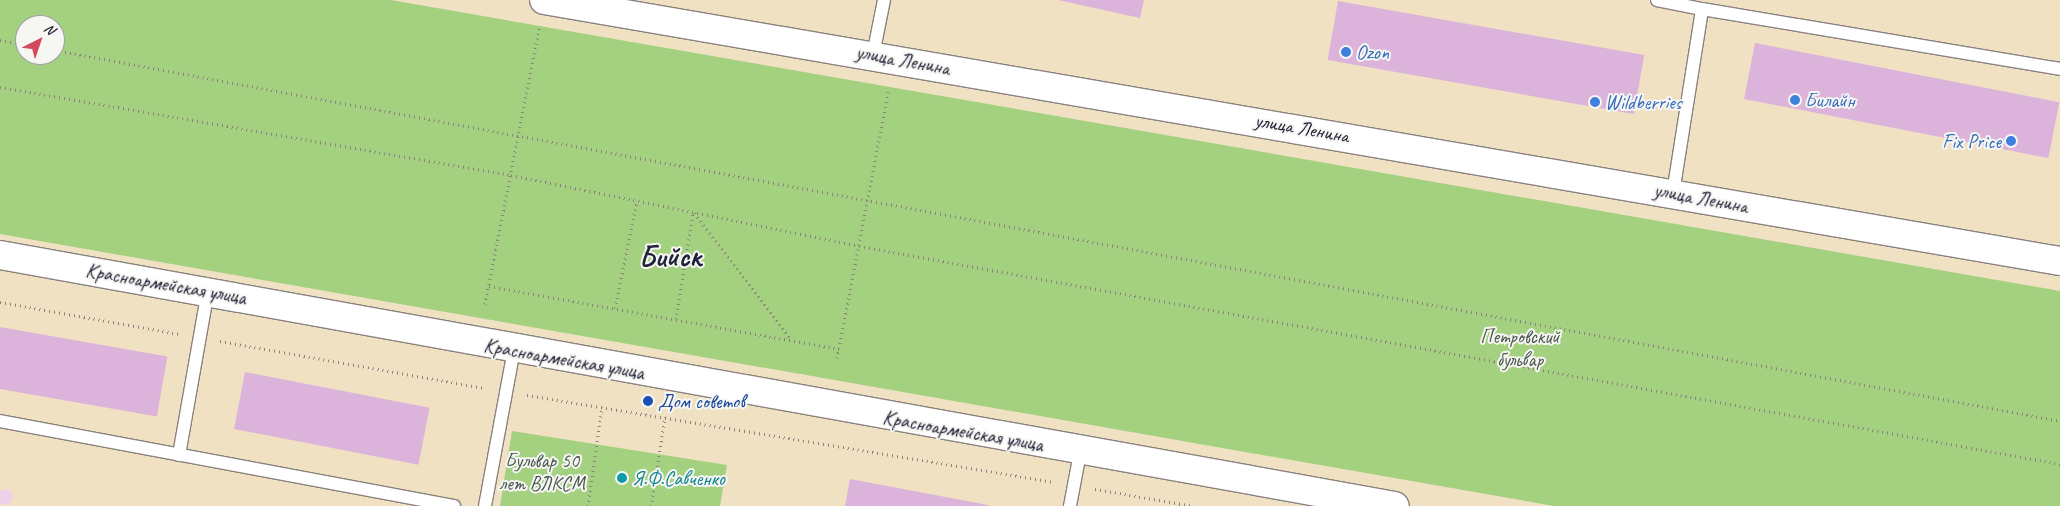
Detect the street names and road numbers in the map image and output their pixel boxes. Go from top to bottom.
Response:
street label: улица Ленина [854,40,952,80]
street label: улица Ленина [1253,108,1351,148]
street label: улица Ленина [1652,178,1750,218]
street label: Красноармейская улица [83,258,249,310]
street label: Красноармейская улица [481,333,647,385]
street label: Красноармейская улица [880,405,1046,457]

